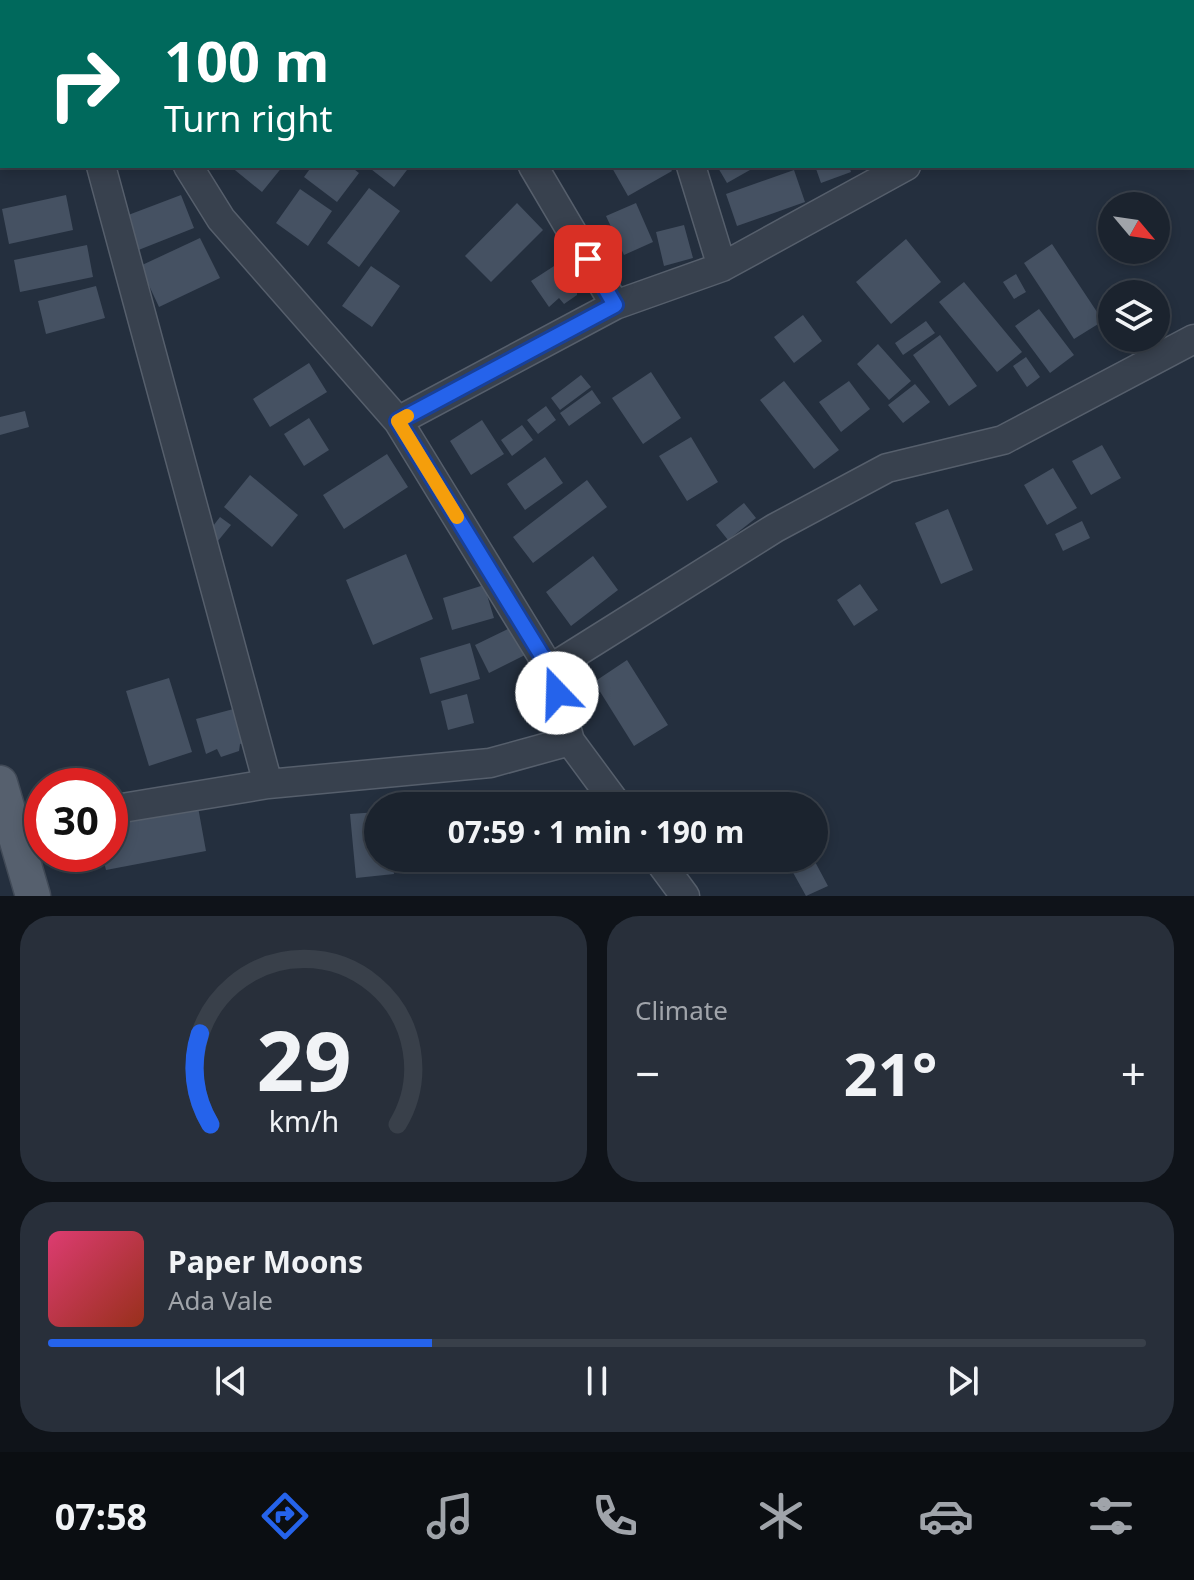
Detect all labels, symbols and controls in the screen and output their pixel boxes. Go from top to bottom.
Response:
text: 100 m [164,22,329,98]
icon: right [32,32,136,136]
text: Turn right [164,94,332,143]
north arrow [1098,192,1170,264]
map controls [1098,192,1170,352]
pin [554,225,622,293]
icon: arrive [566,237,610,281]
button: layers [1098,280,1170,352]
position arrow [515,651,599,735]
speed limit sign: 30 [24,768,128,872]
text: 07:59 · 1 min · 190 m [448,811,744,852]
text: Climate [635,992,728,1028]
text: 29 [256,1002,351,1115]
text: 21° [843,1032,938,1114]
text: − [635,1043,660,1103]
text: + [1121,1043,1146,1103]
text: km/h [268,1101,339,1140]
text: Paper Moons [168,1241,363,1282]
text: Ada Vale [168,1282,273,1318]
icon: previous [209,1359,253,1403]
icon: pause [575,1359,619,1403]
icon: next [941,1359,985,1403]
icon: directions [257,1488,313,1544]
icon: music [422,1488,478,1544]
icon: phone [587,1488,643,1544]
icon: climate [753,1488,809,1544]
icon: car [918,1488,974,1544]
icon: filters [1083,1488,1139,1544]
text: 07:58 [55,1492,147,1541]

